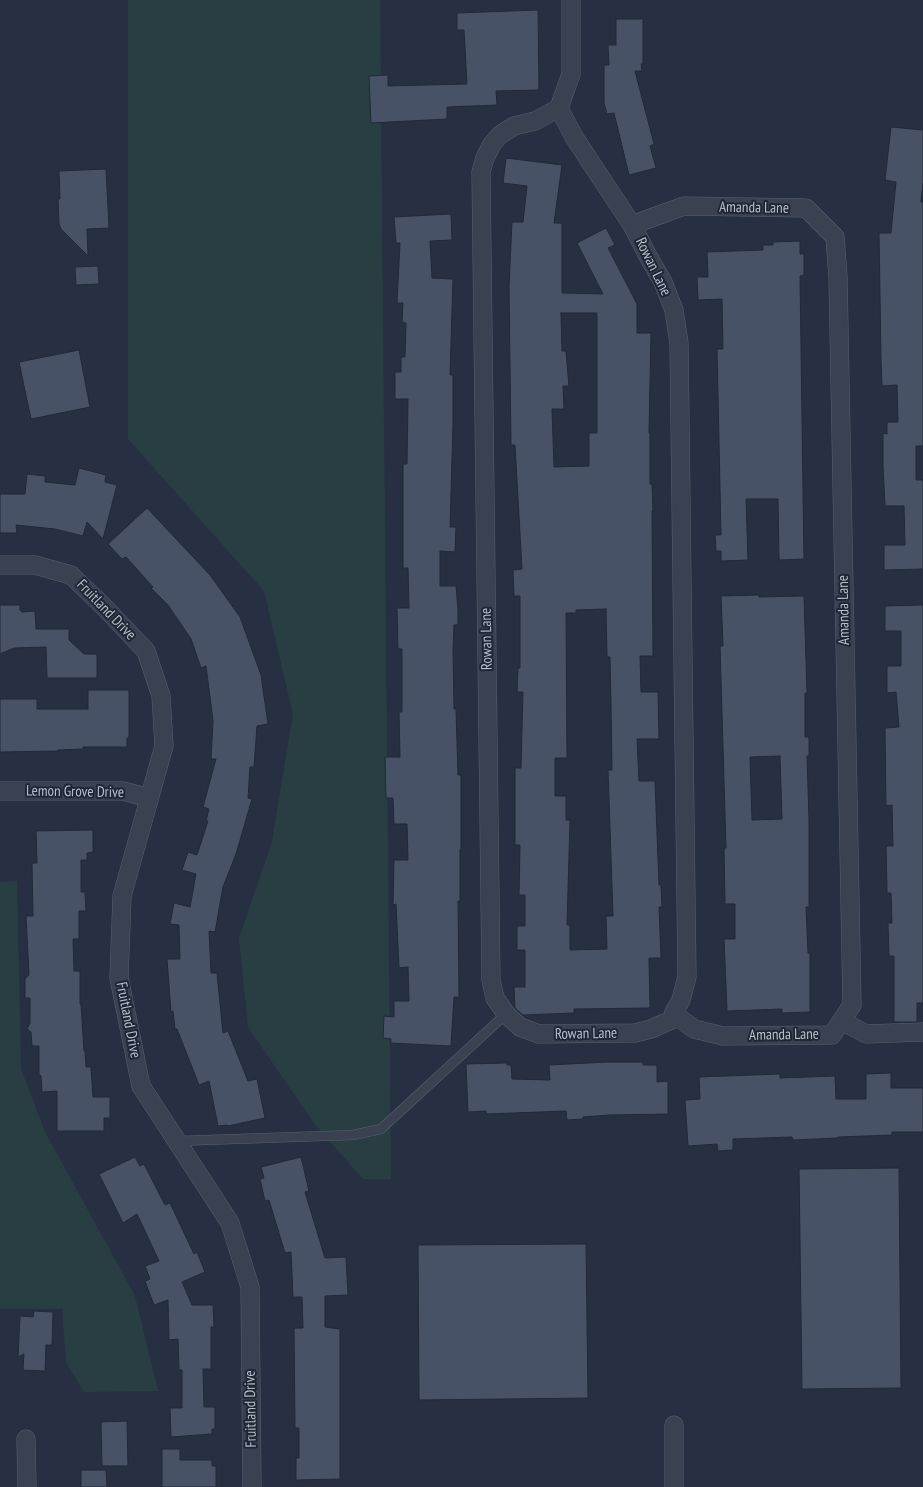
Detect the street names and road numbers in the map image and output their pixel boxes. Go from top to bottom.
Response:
street label: Amanda Lane [719,198,789,218]
street label: Rowan Lane [631,235,675,299]
street label: Amanda Lane [834,575,854,645]
street label: Fruitland Drive [73,576,139,644]
street label: Rowan Lane [477,608,497,670]
street label: Lemon Grove Drive [26,782,124,802]
street label: Fruitland Drive [112,980,144,1060]
street label: Rowan Lane [555,1024,617,1044]
street label: Amanda Lane [749,1025,819,1045]
street label: Fruitland Drive [241,1370,261,1448]

